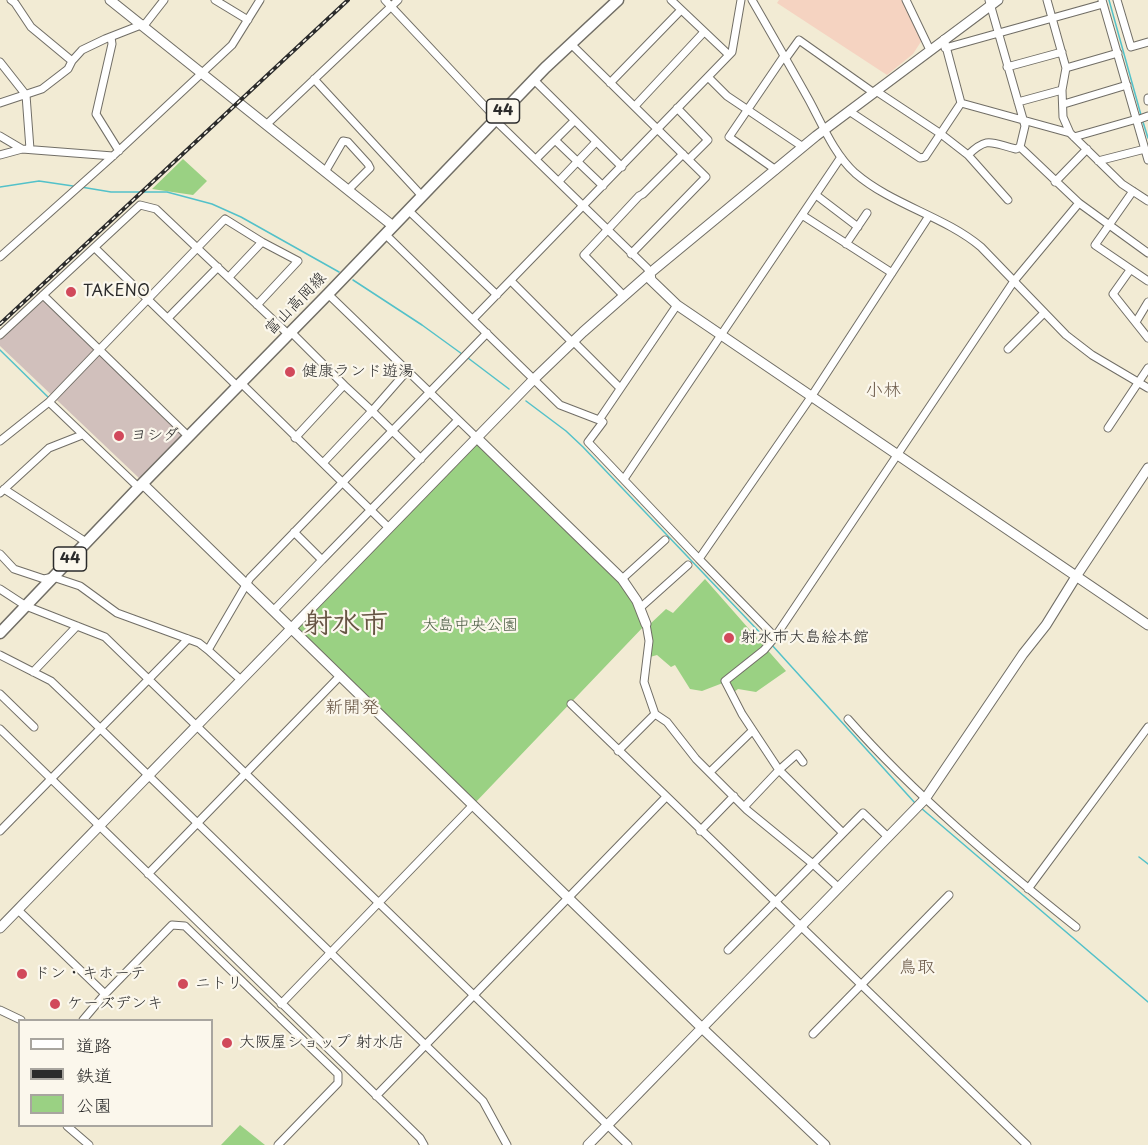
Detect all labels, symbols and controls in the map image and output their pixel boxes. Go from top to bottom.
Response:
road number: 44 [486,99,520,123]
street label: 富山高岡線 [261,269,331,339]
place label: TAKENO [83,282,150,302]
marker: TAKENO [64,285,78,299]
place label: 健康ランド遊湯 [302,362,414,382]
marker: 健康ランド遊湯 [283,365,297,379]
district label: 小林 [865,380,901,402]
place label: ヨシダ [131,426,179,446]
marker: ヨシダ [112,429,126,443]
road number: 44 [54,547,86,571]
district label: 射水市 [304,607,388,641]
park label: 大島中央公園 [422,616,518,636]
place label: 射水市大島絵本館 [741,628,869,648]
marker: 射水市大島絵本館 [722,631,736,645]
district label: 新開発 [325,697,379,719]
district label: 鳥取 [899,957,935,979]
place label: ドン・キホーテ [34,964,146,984]
marker: ドン・キホーテ [15,967,29,981]
place label: ニトリ [195,974,243,994]
marker: ニトリ [176,977,190,991]
place label: ケーズデンキ [67,994,163,1014]
marker: ケーズデンキ [48,997,62,1011]
legend [18,1019,213,1127]
text: 道路 [76,1031,112,1058]
place label: 大阪屋ショップ 射水店 [239,1033,404,1053]
marker: 大阪屋ショップ 射水店 [220,1036,234,1050]
text: 鉄道 [76,1061,112,1088]
text: 公園 [76,1091,112,1118]

